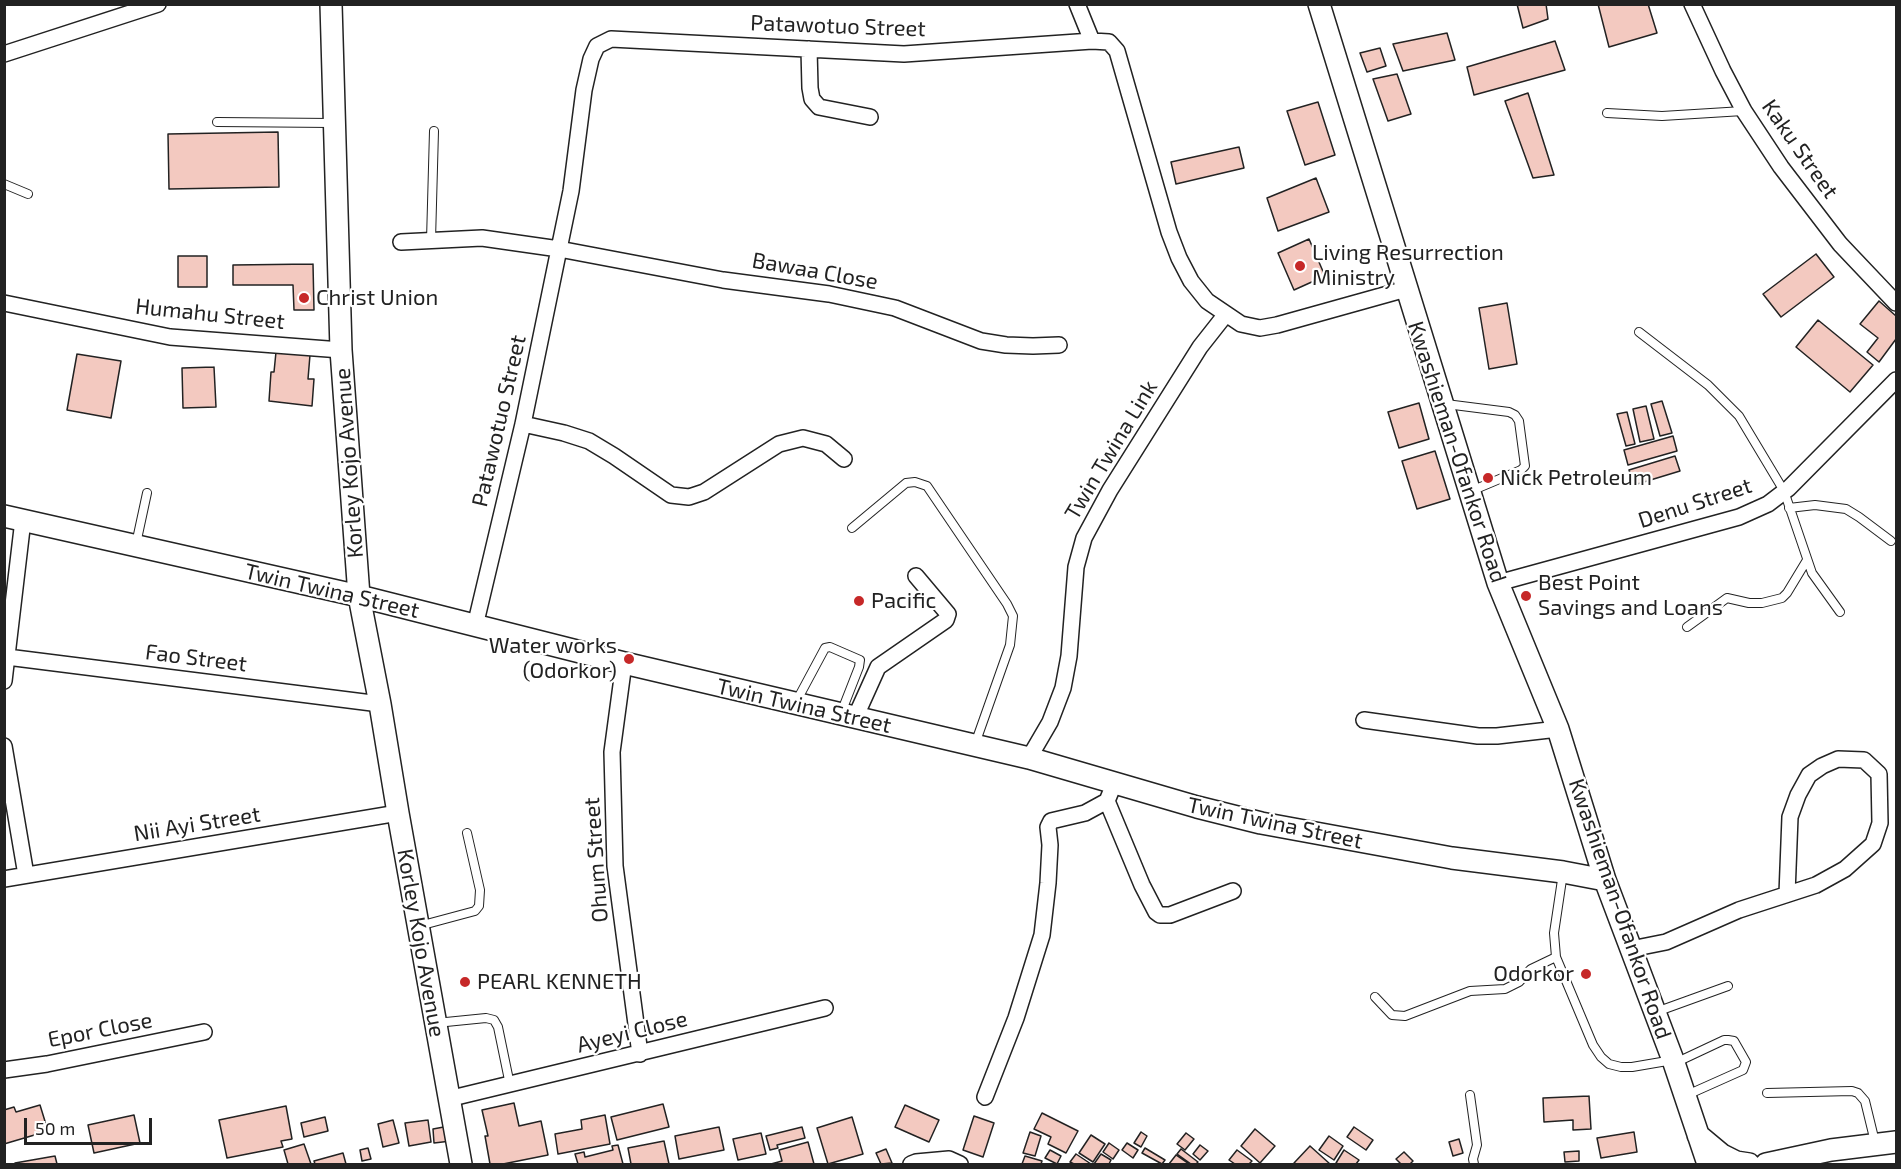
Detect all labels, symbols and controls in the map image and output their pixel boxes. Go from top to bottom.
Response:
street label: Patawotuo Street [750,10,926,42]
street label: Kaku Street [1756,94,1844,204]
place label: Living Resurrection Ministry [1312,240,1504,292]
street label: Bawaa Close [750,247,880,295]
marker: Living Resurrection Ministry [1293,259,1307,273]
place label: Christ Union [316,285,438,311]
marker: Christ Union [297,291,311,305]
street label: Humahu Street [134,293,286,335]
street label: Kwashieman-Ofankor Road [1402,318,1512,586]
street label: Patawotuo Street [466,333,532,509]
street label: Korley Kojo Avenue [329,367,369,559]
street label: Twin Twina Link [1059,376,1163,524]
place label: Nick Petroleum [1500,465,1652,491]
marker: Nick Petroleum [1481,471,1495,485]
street label: Denu Street [1635,472,1755,534]
street label: Twin Twina Street [242,558,422,624]
place label: Best Point Savings and Loans [1538,570,1723,622]
place label: Pacific [871,588,936,614]
marker: Best Point Savings and Loans [1519,589,1533,603]
marker: Pacific [852,594,866,608]
place label: Water works (Odorkor) [489,633,617,684]
street label: Fao Street [144,639,248,677]
marker: Water works (Odorkor) [622,652,636,666]
street label: Twin Twina Street [714,673,894,739]
street label: Kwashieman-Ofankor Road [1563,775,1677,1043]
street label: Twin Twina Street [1185,792,1365,854]
street label: Ohum Street [578,797,614,923]
street label: Nii Ayi Street [132,801,262,847]
street label: Korley Kojo Avenue [391,847,451,1039]
place label: Odorkor [1493,961,1574,987]
marker: Odorkor [1579,967,1593,981]
place label: PEARL KENNETH [477,969,642,995]
marker: PEARL KENNETH [458,975,472,989]
street label: Ayeyi Close [574,1006,690,1058]
street label: Epor Close [46,1007,154,1053]
scale bar [27,1106,154,1144]
text: 50 m [35,1117,75,1139]

